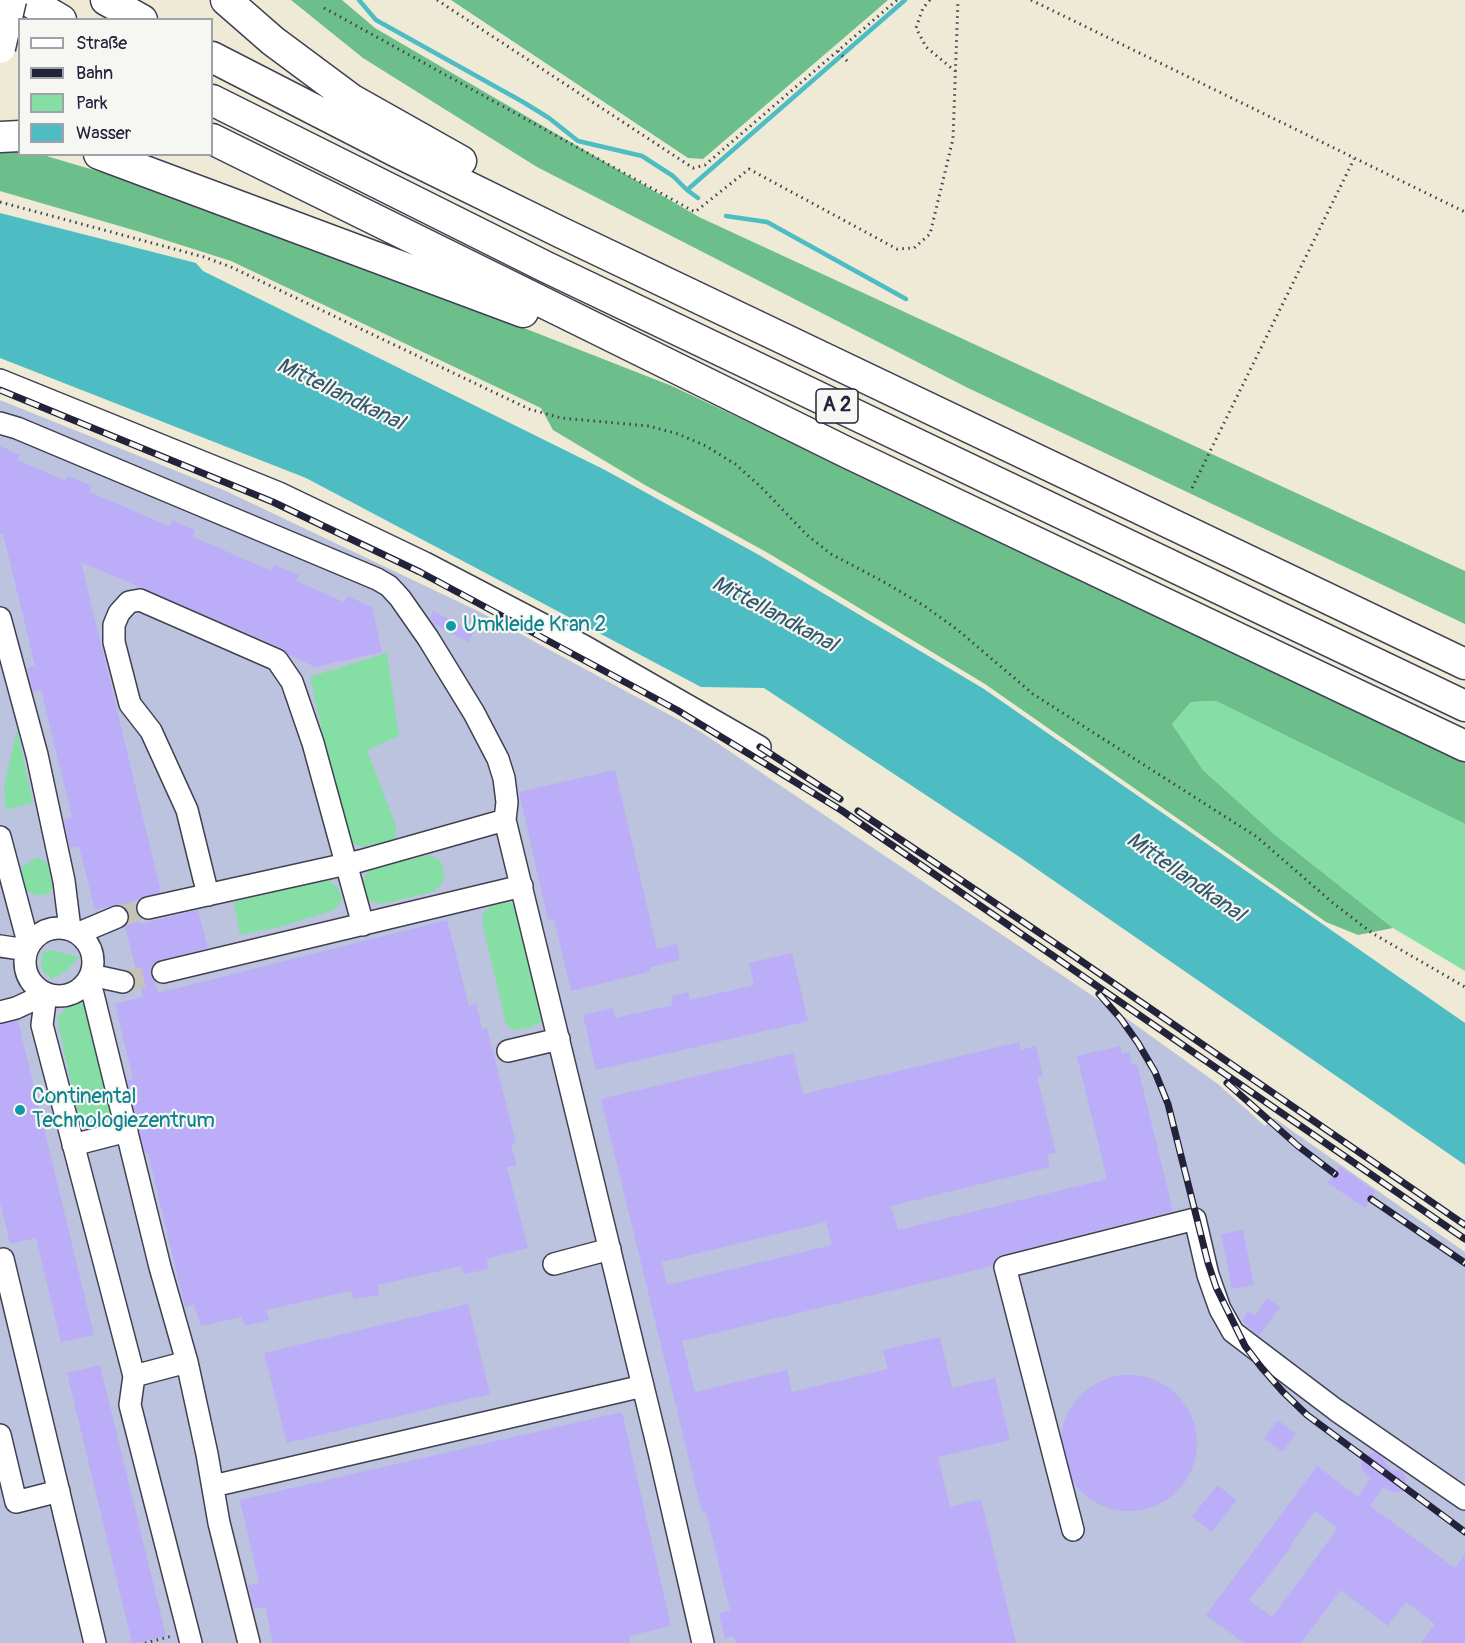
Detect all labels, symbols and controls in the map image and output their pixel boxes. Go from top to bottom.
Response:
legend [18,18,213,156]
text: Straße [76,32,127,55]
text: Bahn [76,62,113,85]
text: Park [76,92,108,115]
text: Wasser [76,122,131,145]
water label: Mittellandkanal [272,353,408,437]
road number: A 2 [816,389,858,423]
water label: Mittellandkanal [707,571,841,659]
place label: Umkleide Kran 2 [463,613,606,639]
marker: Umkleide Kran 2 [444,619,458,633]
water label: Mittellandkanal [1121,828,1249,928]
place label: Continental Technologiezentrum [32,1085,215,1135]
marker: Continental Technologiezentrum [13,1103,27,1117]

